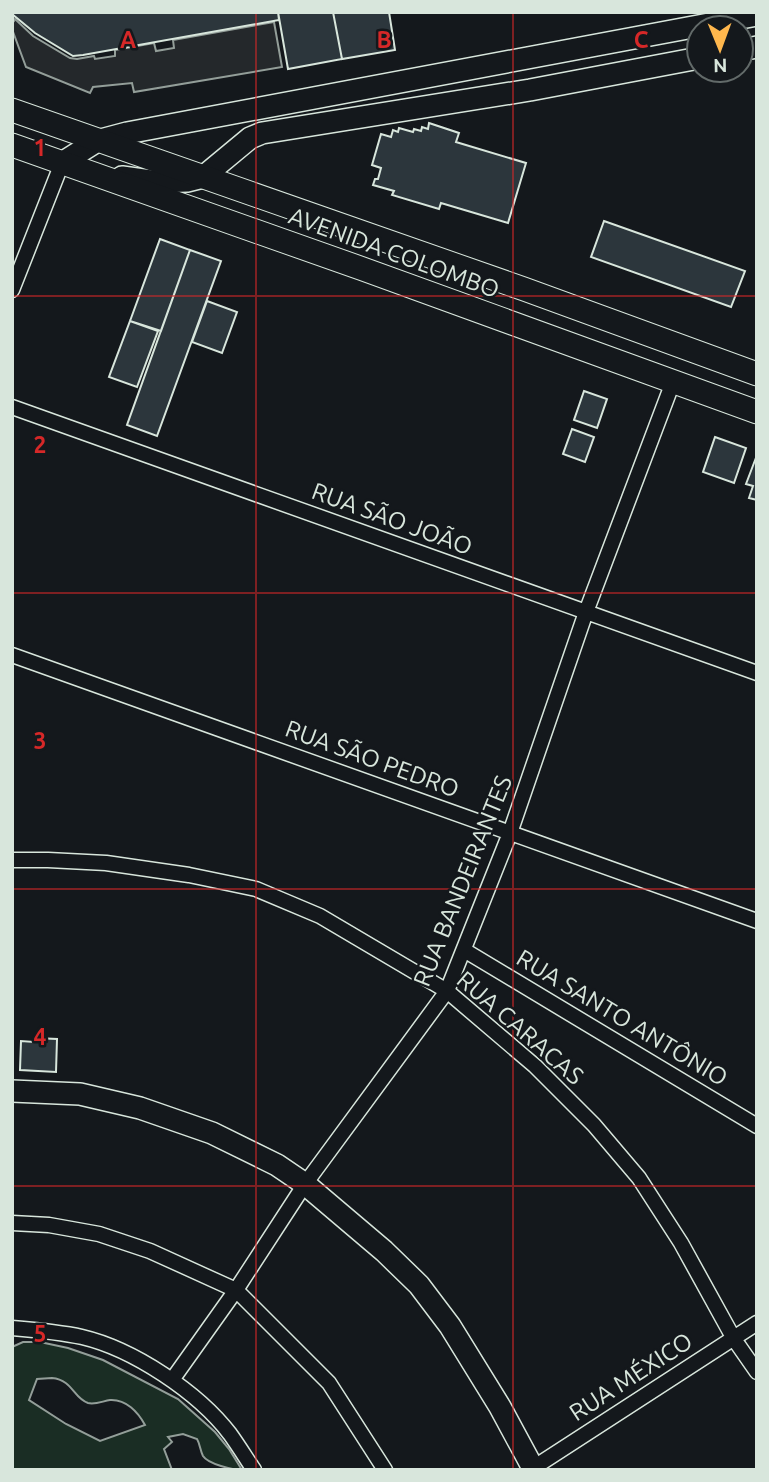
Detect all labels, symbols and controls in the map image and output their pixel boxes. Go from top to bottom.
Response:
north arrow [685,14,755,84]
text: A [120,27,136,52]
text: B [376,27,392,52]
text: C [634,27,649,52]
text: N [713,55,728,77]
text: 1 [34,135,46,160]
street label: AVENIDA COLOMBO [285,202,503,303]
text: 2 [34,432,46,457]
street label: RUA SÃO JOÃO [308,477,476,560]
street label: RUA SÃO PEDRO [282,715,463,802]
text: 3 [34,728,46,753]
street label: RUA BANDEIRANTES [408,772,517,990]
street label: RUA SANTO ANTÔNIO [512,943,733,1091]
street label: RUA CARACAS [452,966,589,1090]
text: 4 [34,1024,47,1049]
text: 5 [34,1321,46,1346]
street label: RUA MÉXICO [564,1326,697,1426]

